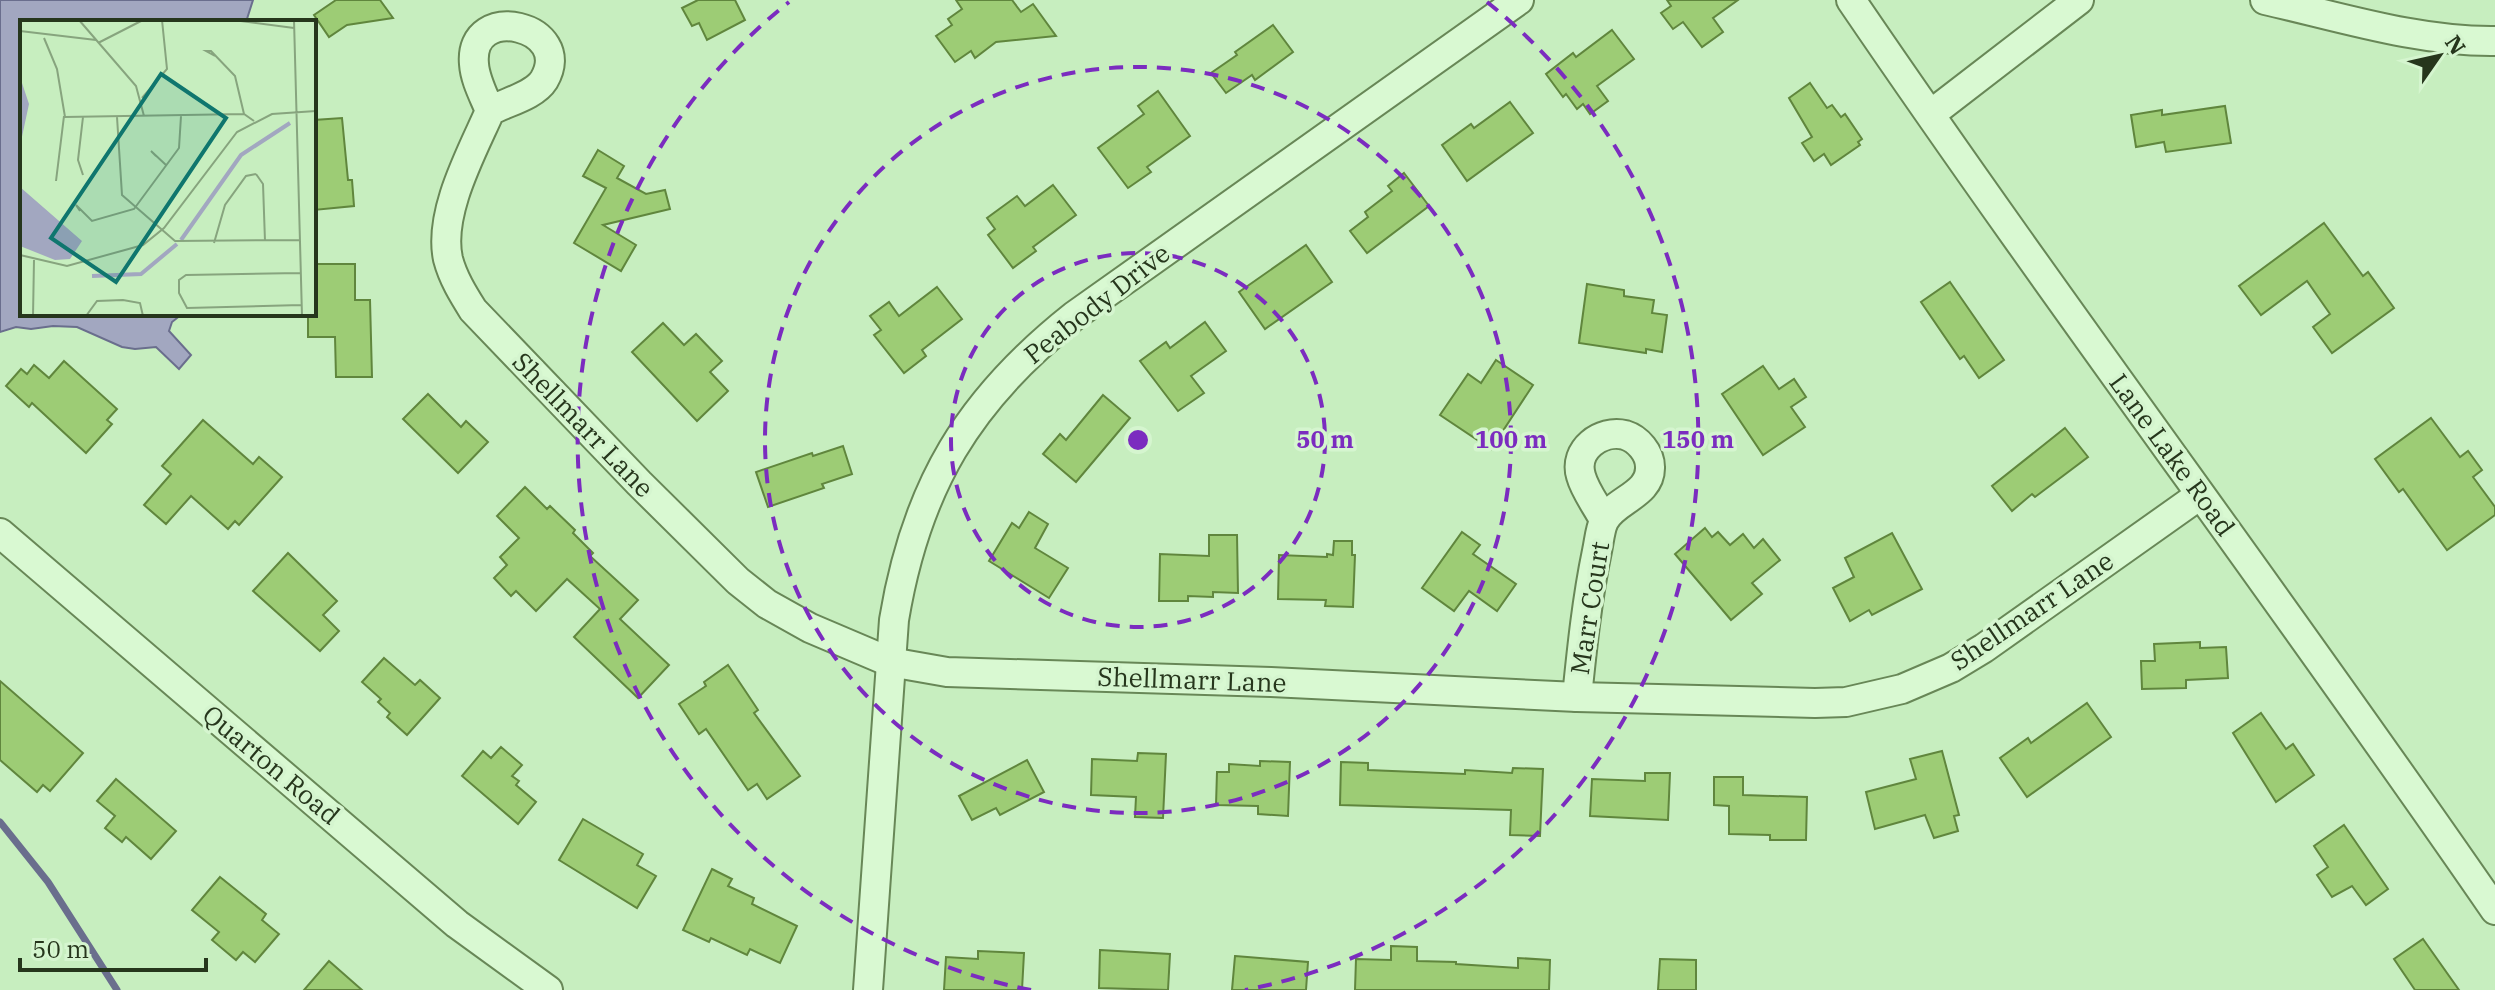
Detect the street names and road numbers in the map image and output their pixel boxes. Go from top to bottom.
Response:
street label: Peabody Drive [1017,236,1176,371]
street label: Shellmarr Lane [506,344,662,504]
street label: Lane Lake Road [2102,366,2243,542]
street label: Marr Court [1562,539,1616,677]
street label: Shellmarr Lane [1943,543,2119,677]
street label: Shellmarr Lane [1097,659,1287,699]
street label: Quarton Road [196,697,347,832]

